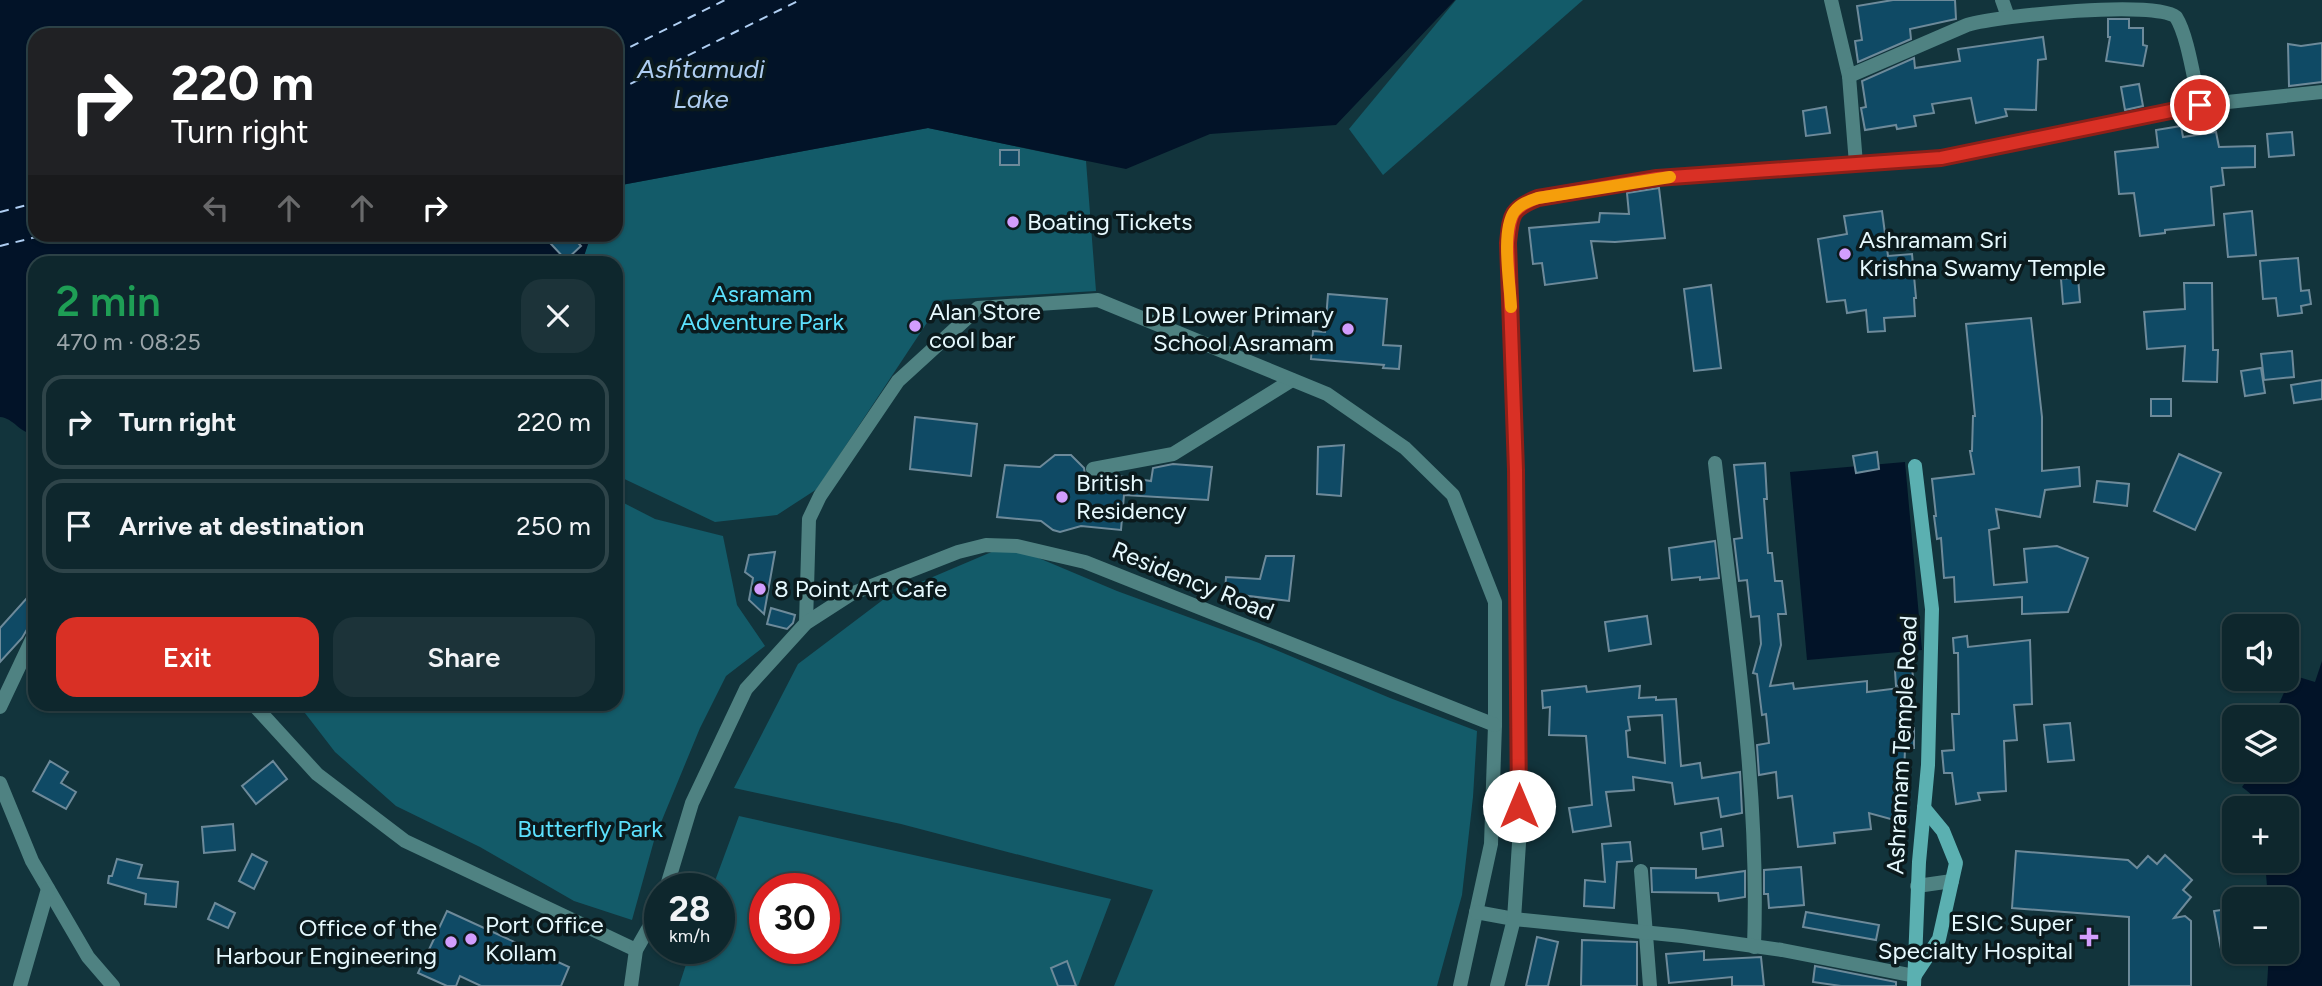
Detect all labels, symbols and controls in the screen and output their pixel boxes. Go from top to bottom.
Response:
text: 220 m [171,53,314,112]
water label: Ashtamudi Lake [636,53,766,115]
icon: right [56,56,147,147]
pin [2170,75,2230,135]
icon: arrive [2181,86,2219,124]
text: Turn right [171,113,309,151]
icon: left [197,189,235,227]
icon: ahead [270,189,308,227]
icon: ahead [343,189,381,227]
icon: right [416,189,454,227]
place label: Boating Tickets [1027,207,1192,236]
marker: Boating Tickets [1005,214,1021,230]
place label: Ashramam Sri Krishna Swamy Temple [1859,225,2106,282]
marker: Ashramam Sri Krishna Swamy Temple [1837,246,1853,262]
text: 2 min [56,276,161,327]
button: close [521,279,595,353]
park label: Asramam Adventure Park [680,279,844,336]
place label: Alan Store cool bar [929,297,1041,354]
place label: DB Lower Primary School Asramam [1144,300,1334,357]
marker: Alan Store cool bar [907,318,923,334]
marker: DB Lower Primary School Asramam [1340,321,1356,337]
text: 470 m · 08:25 [56,328,201,356]
icon: right [60,403,98,441]
text: Turn right [119,406,236,438]
text: 220 m [517,406,591,438]
place label: British Residency [1076,468,1187,525]
marker: British Residency [1054,489,1070,505]
icon: arrive [60,507,98,545]
text: Arrive at destination [119,510,364,542]
text: 250 m [516,510,591,542]
street label: Residency Road [1108,535,1278,626]
place label: 8 Point Art Cafe [774,574,947,603]
marker: 8 Point Art Cafe [752,581,768,597]
map controls [2222,614,2299,964]
button: sound [2222,614,2299,691]
street label: Ashramam Temple Road [1880,615,1923,875]
button: Exit [56,617,319,697]
button: Share [333,617,595,697]
button: layers [2222,705,2299,782]
position arrow [1482,769,1556,843]
button: + [2222,796,2299,873]
park label: Butterfly Park [517,814,663,843]
speed limit sign: 30 [749,873,840,964]
button: − [2222,887,2299,964]
text: 28 [669,888,710,930]
place label: ESIC Super Specialty Hospital [1878,908,2073,965]
place label: Port Office Kollam [485,910,604,967]
place label: Office of the Harbour Engineering [215,913,437,970]
text: km/h [669,925,710,947]
marker: ESIC Super Specialty Hospital [2079,927,2099,947]
marker: Port Office Kollam [463,931,479,947]
marker: Office of the Harbour Engineering [443,934,459,950]

